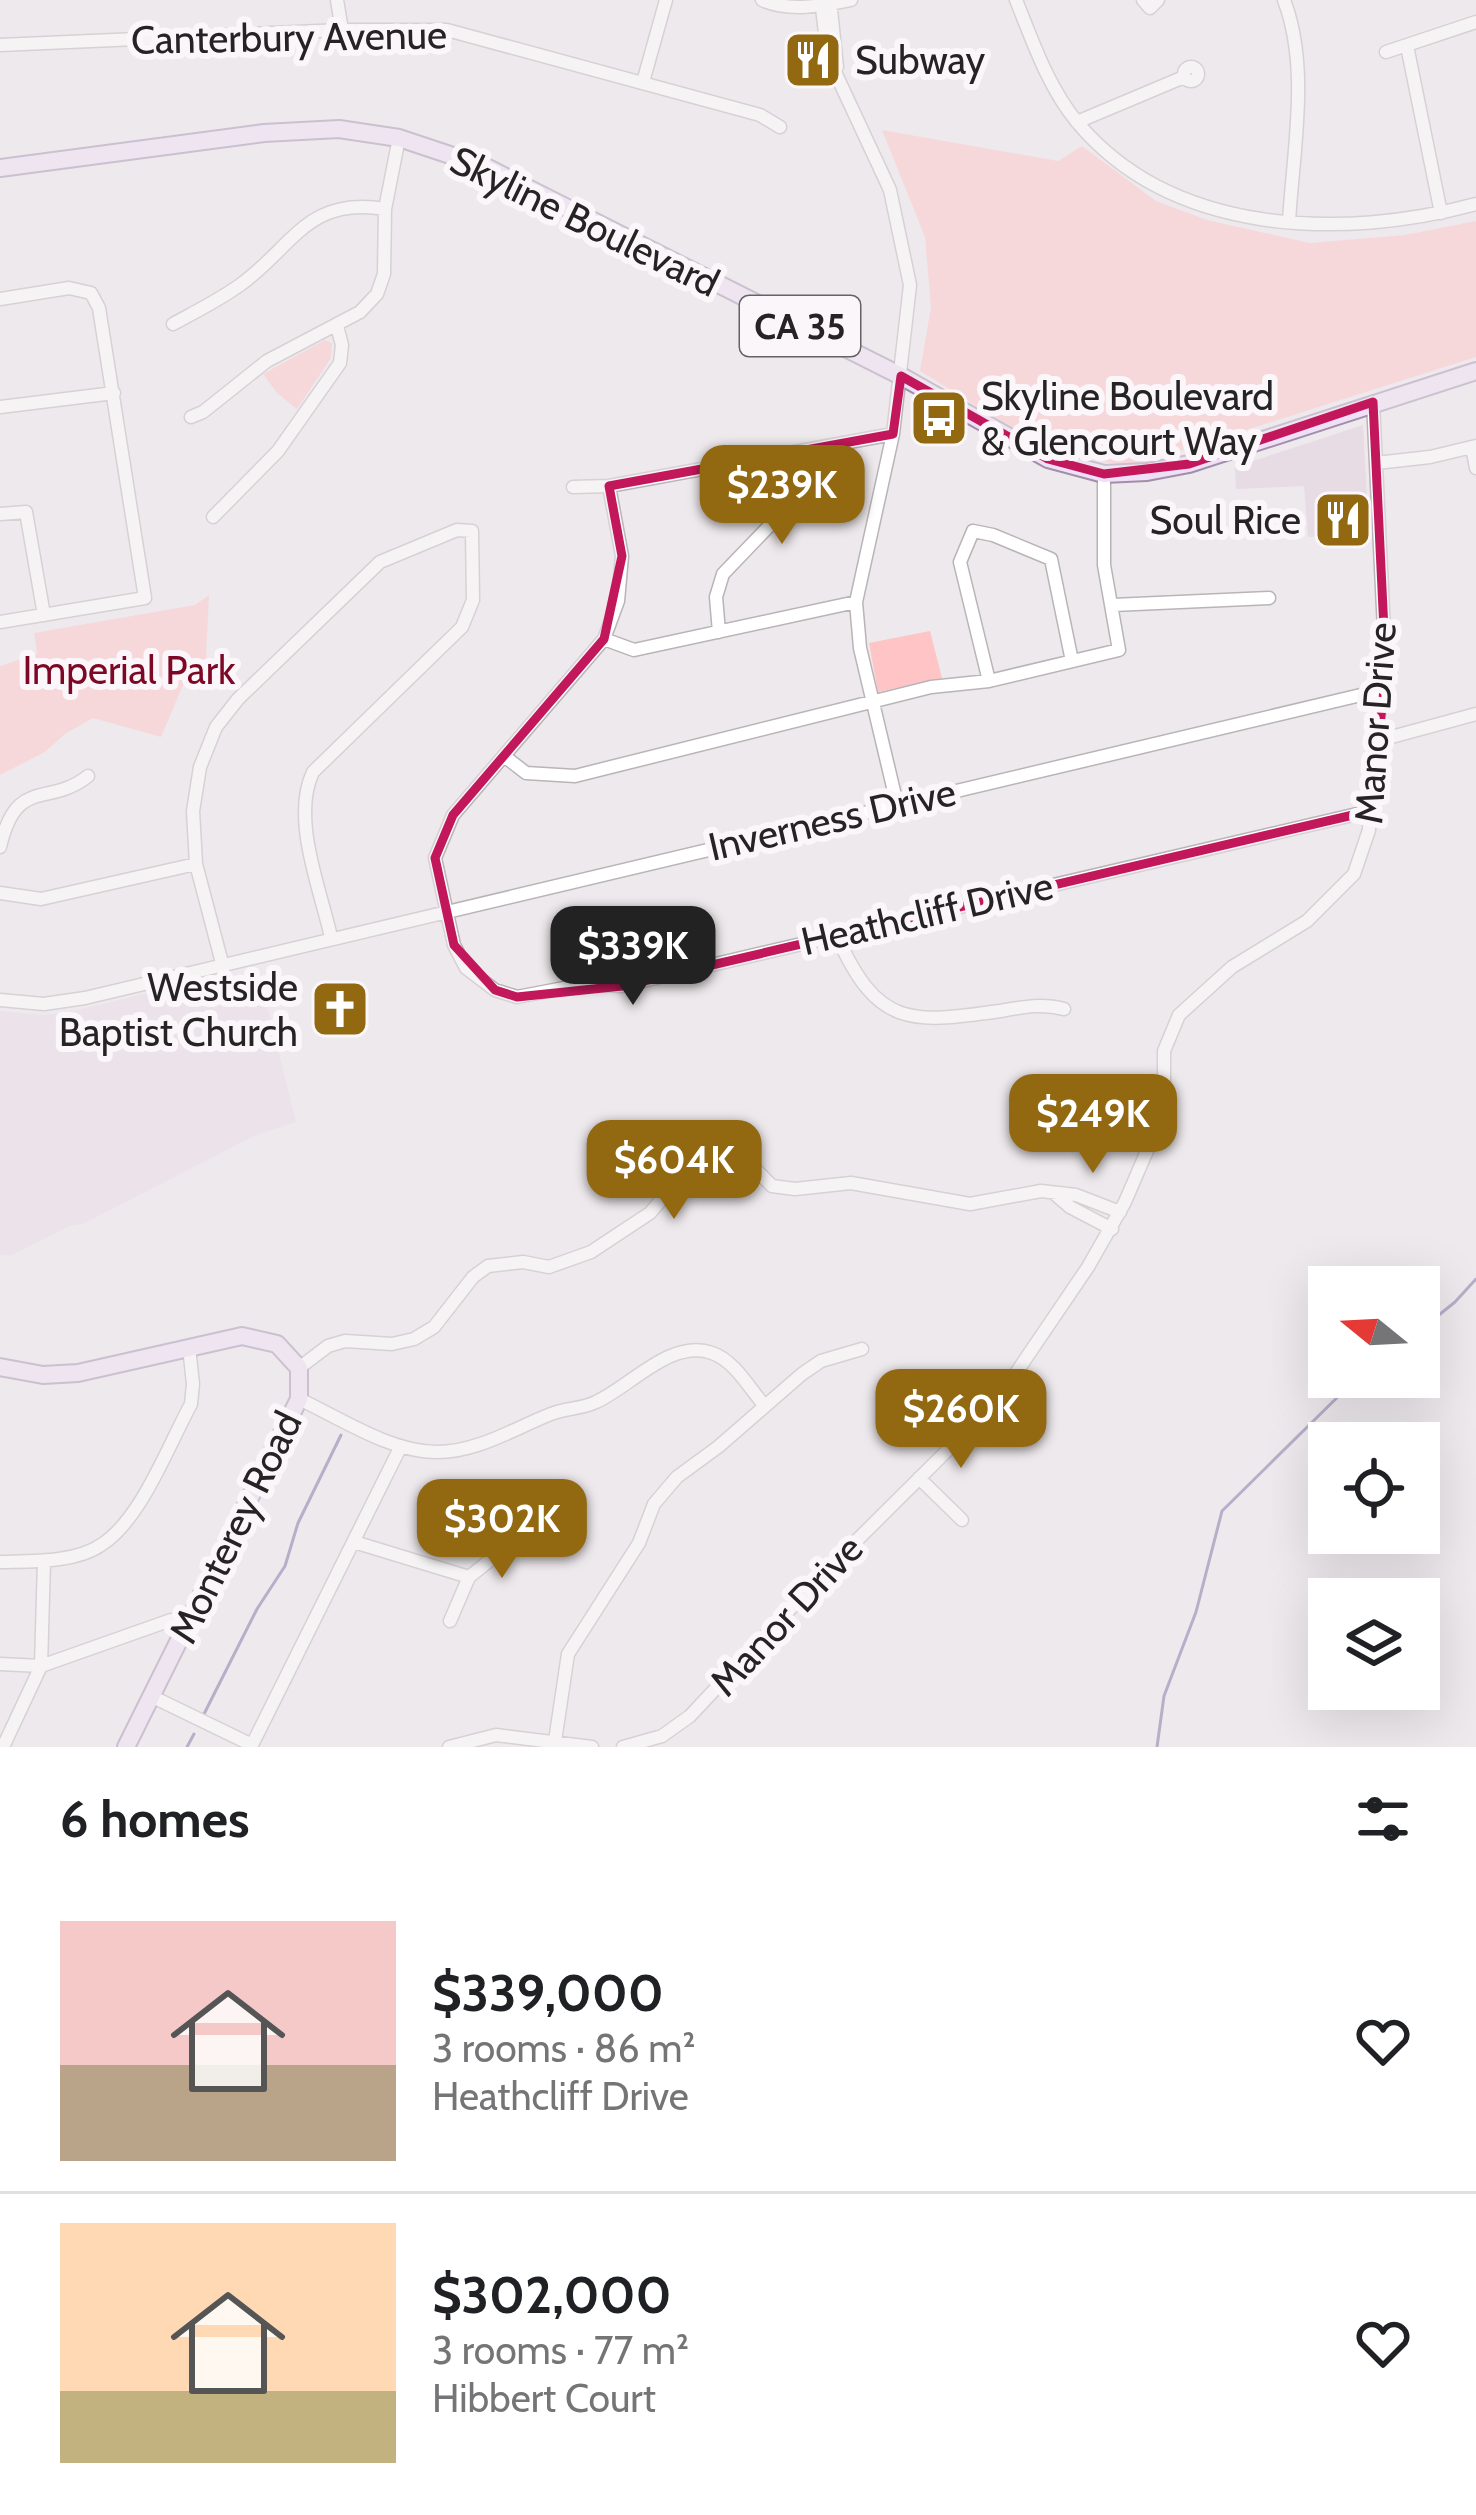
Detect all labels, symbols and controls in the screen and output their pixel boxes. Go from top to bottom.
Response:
street label: Canterbury Avenue [131,10,447,64]
restaurant icon: Subway [782,29,844,91]
place label: Subway [855,36,985,84]
street label: Skyline Boulevard [443,135,727,307]
road number: CA 35 [740,296,860,356]
place label: Skyline Boulevard & Glencourt Way [981,372,1274,465]
bus stop icon: Skyline Boulevard & Glencourt Way [908,387,970,449]
pin: $239K [698,445,866,547]
text: $239K [727,460,837,508]
restaurant icon: Soul Rice [1312,489,1374,551]
place label: Soul Rice [1149,496,1301,544]
street label: Manor Drive [1344,621,1406,825]
park label: Imperial Park [22,646,236,694]
street label: Inverness Drive [704,767,960,871]
street label: Heathcliff Drive [796,861,1058,965]
pin: $339K [549,906,717,1008]
text: $339K [577,921,689,969]
place label: Westside Baptist Church [59,963,298,1056]
church icon: Westside Baptist Church [309,978,371,1040]
pin: $249K [1009,1074,1177,1176]
text: $249K [1036,1089,1150,1137]
pin: $604K [590,1120,758,1222]
text: $604K [614,1135,734,1183]
north arrow [1308,1266,1440,1398]
map controls [1308,1266,1440,1710]
pin: $260K [877,1369,1045,1471]
text: $260K [902,1384,1020,1432]
street label: Monterey Road [158,1403,312,1651]
button: locate [1308,1422,1440,1554]
pin: $302K [418,1479,586,1581]
text: $302K [444,1494,560,1542]
street label: Manor Drive [700,1525,872,1705]
button: layers [1308,1578,1440,1710]
icon: filters [1350,1786,1416,1852]
text: 6 homes [60,1788,249,1850]
text: $339,000 [432,1962,664,2024]
icon: home [156,1969,300,2113]
icon: heart [1350,2008,1416,2074]
text: 3 rooms · 86 m² [432,2024,695,2072]
text: Heathcliff Drive [432,2072,689,2120]
text: $302,000 [432,2264,671,2326]
icon: home [156,2271,300,2415]
icon: heart [1350,2310,1416,2376]
text: 3 rooms · 77 m² [432,2326,689,2374]
text: Hibbert Court [432,2374,656,2422]

